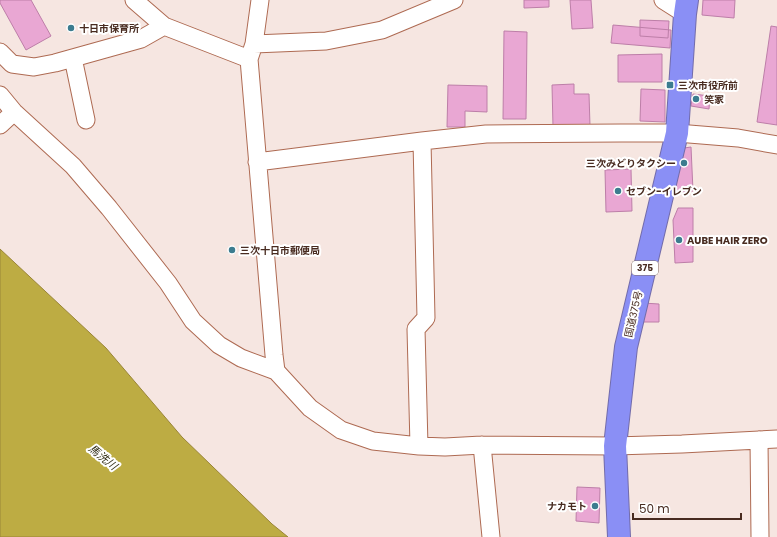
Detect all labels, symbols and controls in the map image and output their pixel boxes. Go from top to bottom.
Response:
place label: 十日市保育所 [79,21,139,36]
marker: 十日市保育所 [66,23,76,33]
place label: 三次市役所前 [678,78,738,93]
marker: 三次市役所前 [665,80,675,90]
place label: 笑家 [704,92,724,107]
marker: 笑家 [691,94,701,104]
place label: 三次みどりタクシー [586,156,676,171]
marker: 三次みどりタクシー [679,158,689,168]
place label: セブン-イレブン [626,184,702,199]
marker: セブン-イレブン [613,186,623,196]
place label: AUBE HAIR ZERO [687,233,768,248]
marker: AUBE HAIR ZERO [674,235,684,245]
place label: 三次十日市郵便局 [240,243,320,258]
marker: 三次十日市郵便局 [227,245,237,255]
road number: 375 [632,261,658,275]
street label: 国道375号 [621,289,646,339]
water label: 馬洗川 [85,440,122,474]
scale bar [633,495,741,521]
place label: ナカモト [547,499,587,514]
text: 50 m [639,500,670,517]
marker: ナカモト [590,501,600,511]

